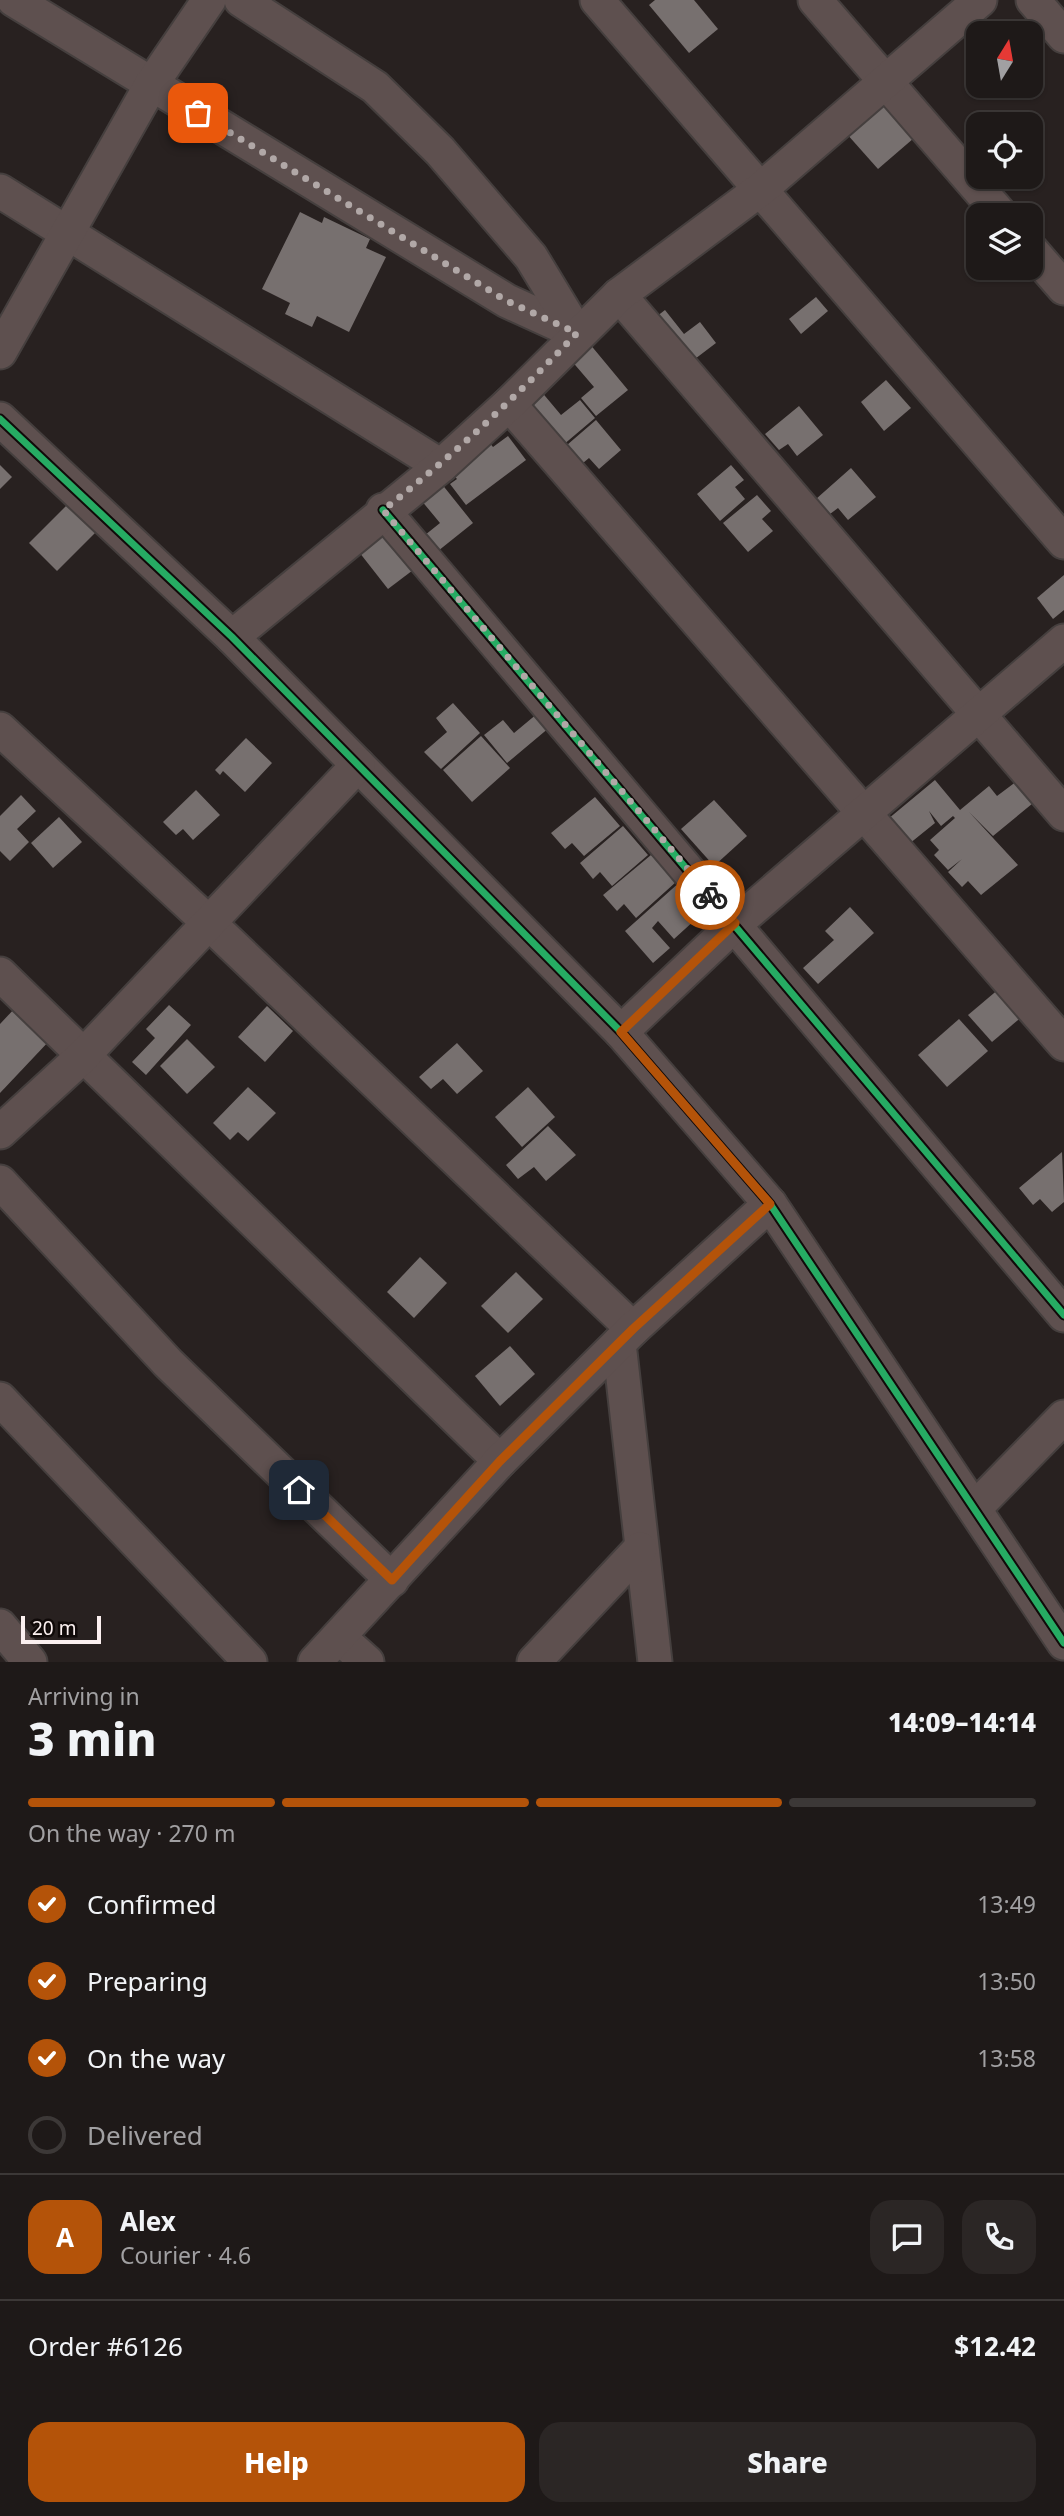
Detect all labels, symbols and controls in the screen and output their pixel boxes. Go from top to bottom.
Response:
north arrow [966,21,1043,98]
map controls [966,21,1043,280]
pin [168,83,228,143]
icon: bag [179,94,217,132]
button: locate [966,112,1043,189]
button: layers [966,203,1043,280]
courier [675,860,745,930]
icon: bike [691,876,729,914]
pin [269,1460,329,1520]
icon: home [280,1471,318,1509]
scale bar [21,1613,102,1645]
text: 20 m [32,1615,76,1641]
text: Arriving in [28,1680,140,1712]
text: 14:09–14:14 [888,1704,1036,1740]
text: 3 min [28,1707,157,1769]
text: On the way · 270 m [28,1817,235,1849]
icon: check [28,1885,66,1923]
text: Confirmed [87,1886,217,1922]
text: 13:49 [977,1888,1036,1920]
icon: check [28,1962,66,2000]
text: Preparing [87,1963,208,1999]
text: 13:50 [977,1965,1036,1997]
icon: check [28,2039,66,2077]
text: On the way [87,2040,225,2076]
text: 13:58 [977,2042,1036,2074]
text: Delivered [87,2117,203,2153]
button: chat [870,2200,944,2274]
button: phone [962,2200,1036,2274]
text: Alex [120,2203,176,2239]
text: A [56,2219,74,2255]
text: Courier · 4.6 [120,2239,251,2271]
text: Order #6126 [28,2328,183,2364]
text: $12.42 [954,2328,1036,2364]
button: Help [28,2422,525,2502]
button: Share [539,2422,1036,2502]

